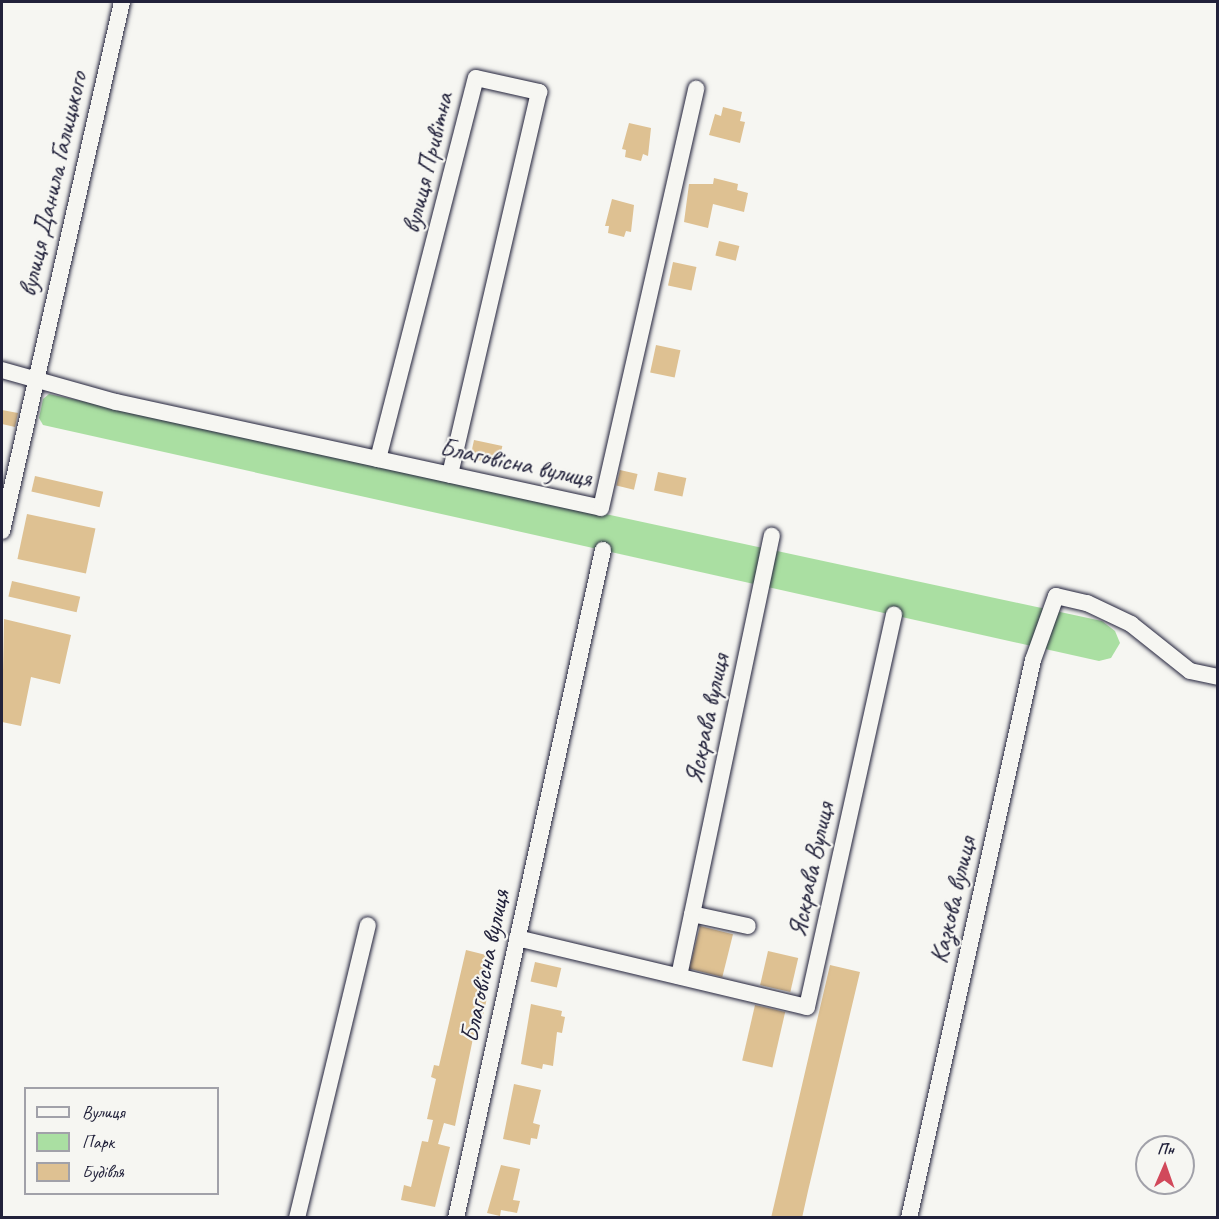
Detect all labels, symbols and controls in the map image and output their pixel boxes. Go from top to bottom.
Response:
street label: вулиця Данила Галицького [12,68,94,300]
street label: вулиця Привітна [395,90,461,236]
street label: Благовісна вулиця [437,432,595,494]
street label: Яскрава вулиця [678,650,736,788]
street label: Яскрава Вулиця [781,798,841,942]
street label: Казкова вулиця [923,834,983,966]
street label: Благовісна вулиця [454,887,516,1045]
legend [24,1087,219,1195]
text: Вулиця [82,1101,125,1123]
text: Парк [82,1131,114,1153]
north arrow [1135,1135,1195,1195]
text: Пн [1157,1139,1174,1159]
text: Будівля [82,1161,124,1183]

